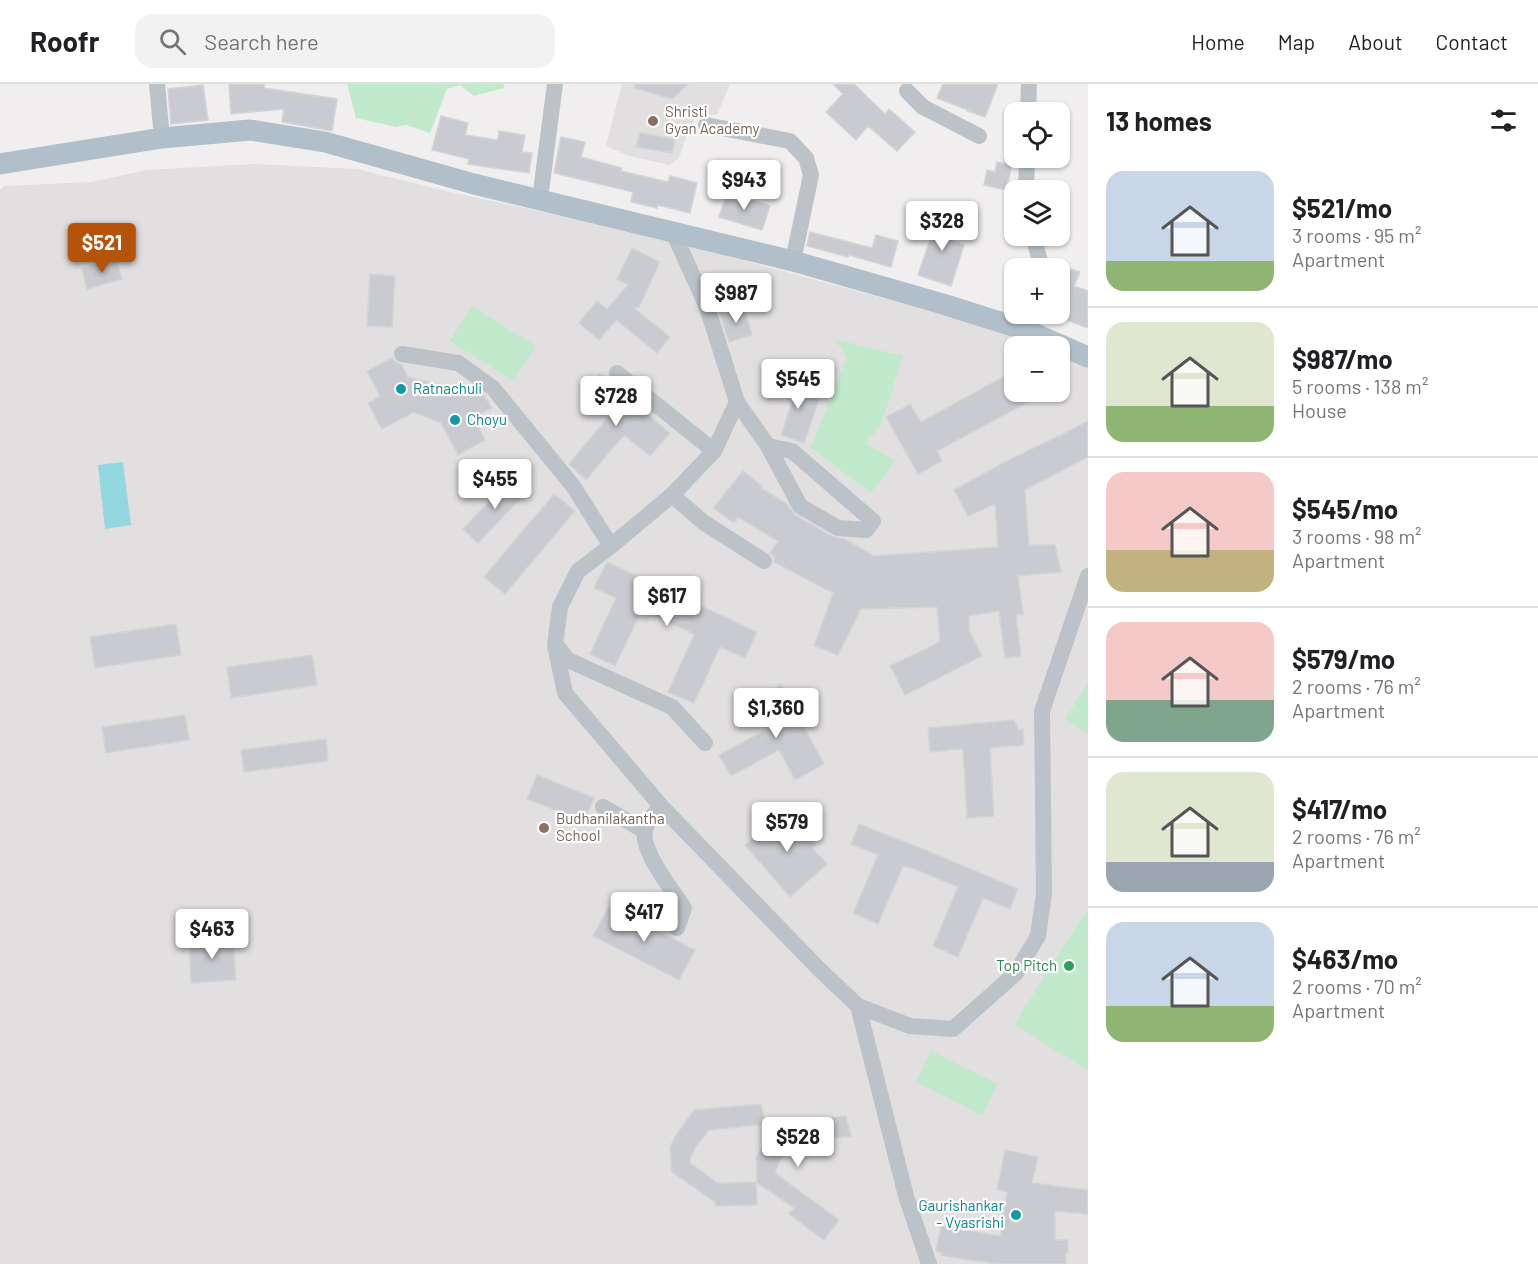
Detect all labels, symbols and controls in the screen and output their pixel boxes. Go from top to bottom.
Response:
search box [135,14,555,68]
text: Roofr [30,24,99,58]
icon: search [156,25,189,58]
text: Search here [204,28,319,54]
text: Home [1191,29,1245,54]
text: Map [1278,29,1315,54]
text: About [1348,29,1403,54]
text: Contact [1436,29,1508,54]
place label: Shristi Gyan Academy [665,102,760,137]
map controls [1004,102,1070,402]
button: locate [1004,102,1070,168]
icon: filters [1487,104,1520,137]
text: 13 homes [1106,105,1212,136]
marker: Shristi Gyan Academy [646,114,660,128]
pin: $943 [708,160,780,211]
text: $943 [722,167,766,191]
button: layers [1004,180,1070,246]
text: $521/mo [1292,192,1392,223]
icon: home [1154,195,1226,267]
pin: $328 [906,201,978,252]
text: $328 [920,208,964,232]
pin: $521 [66,223,138,274]
text: 3 rooms · 95 m² [1292,223,1421,247]
text: $521 [82,230,122,254]
text: Apartment [1292,247,1385,271]
button: + [1004,258,1070,324]
pin: $987 [700,273,772,324]
text: $987 [715,280,757,304]
button: − [1004,336,1070,402]
text: $987/mo [1292,343,1393,374]
icon: home [1154,346,1226,418]
pin: $545 [762,359,834,410]
text: $545 [775,366,821,390]
text: 5 rooms · 138 m² [1292,374,1428,398]
pin: $728 [580,376,652,427]
place label: Ratnachuli [413,379,482,397]
marker: Ratnachuli [394,382,408,396]
text: $728 [594,383,638,407]
text: House [1292,398,1347,422]
place label: Choyu [467,410,507,428]
marker: Choyu [448,413,462,427]
pin: $455 [459,459,531,510]
text: $455 [472,466,518,490]
text: $545/mo [1292,493,1398,524]
icon: home [1154,496,1226,568]
text: 3 rooms · 98 m² [1292,524,1422,548]
text: Apartment [1292,548,1385,572]
pin: $617 [631,576,703,627]
text: $617 [647,583,687,607]
text: $579/mo [1292,643,1395,674]
icon: home [1154,646,1226,718]
text: 2 rooms · 76 m² [1292,674,1421,698]
pin: $1,360 [727,688,825,739]
text: $1,360 [748,695,804,719]
text: Apartment [1292,698,1385,722]
text: $417/mo [1292,793,1387,824]
icon: home [1154,796,1226,868]
pin: $579 [751,802,823,853]
place label: Budhanilakantha School [556,809,665,844]
text: $579 [766,809,808,833]
marker: Budhanilakantha School [537,821,551,835]
text: 2 rooms · 76 m² [1292,824,1421,848]
text: Apartment [1292,848,1385,872]
pin: $417 [608,892,680,943]
text: $417 [625,899,663,923]
pin: $463 [176,909,248,960]
text: $463 [189,916,235,940]
text: $463/mo [1292,943,1398,974]
icon: home [1154,946,1226,1018]
place label: Top Pitch [996,956,1057,974]
marker: Top Pitch [1062,959,1076,973]
text: 2 rooms · 70 m² [1292,974,1422,998]
text: Apartment [1292,998,1385,1022]
pin: $528 [762,1117,834,1168]
text: $528 [776,1124,820,1148]
place label: Gaurishankar - Vyasrishi [918,1196,1005,1231]
marker: Gaurishankar - Vyasrishi [1009,1208,1023,1222]

